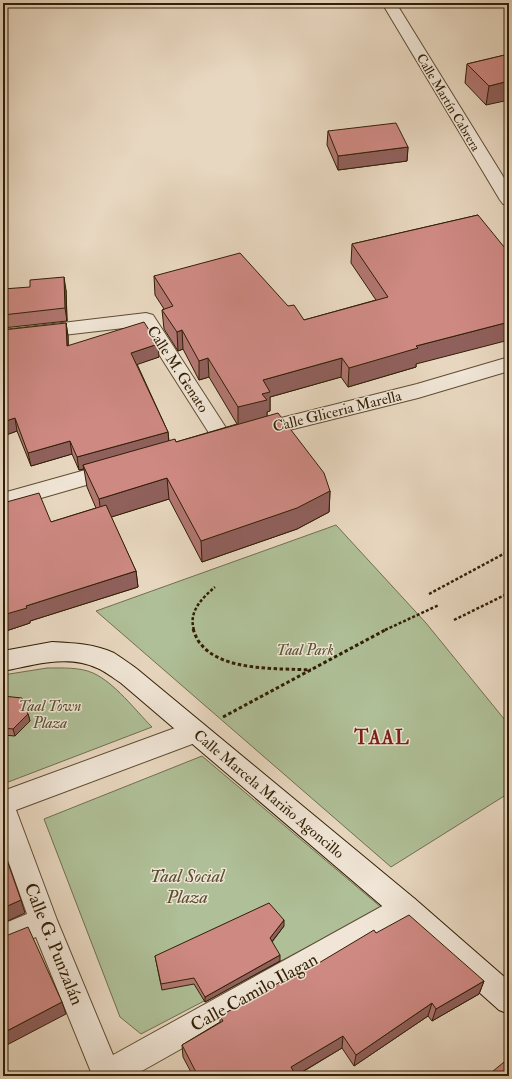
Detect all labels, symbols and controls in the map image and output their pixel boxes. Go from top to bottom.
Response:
street label: Calle Martín Cabrera [413,51,484,155]
street label: Calle M. Genato [143,322,213,416]
street label: Calle Gliceria Marella [271,386,404,437]
park label: Taal Park [276,641,334,660]
park label: Taal Town Plaza [19,697,81,733]
street label: Calle Marcela Mariño Agoncillo [190,726,348,863]
district label: TAAL [353,726,410,750]
park label: Taal Social Plaza [150,865,226,909]
street label: Calle G. Punzalán [19,880,89,1009]
street label: Calle Camilo Ilagan [187,948,322,1037]

